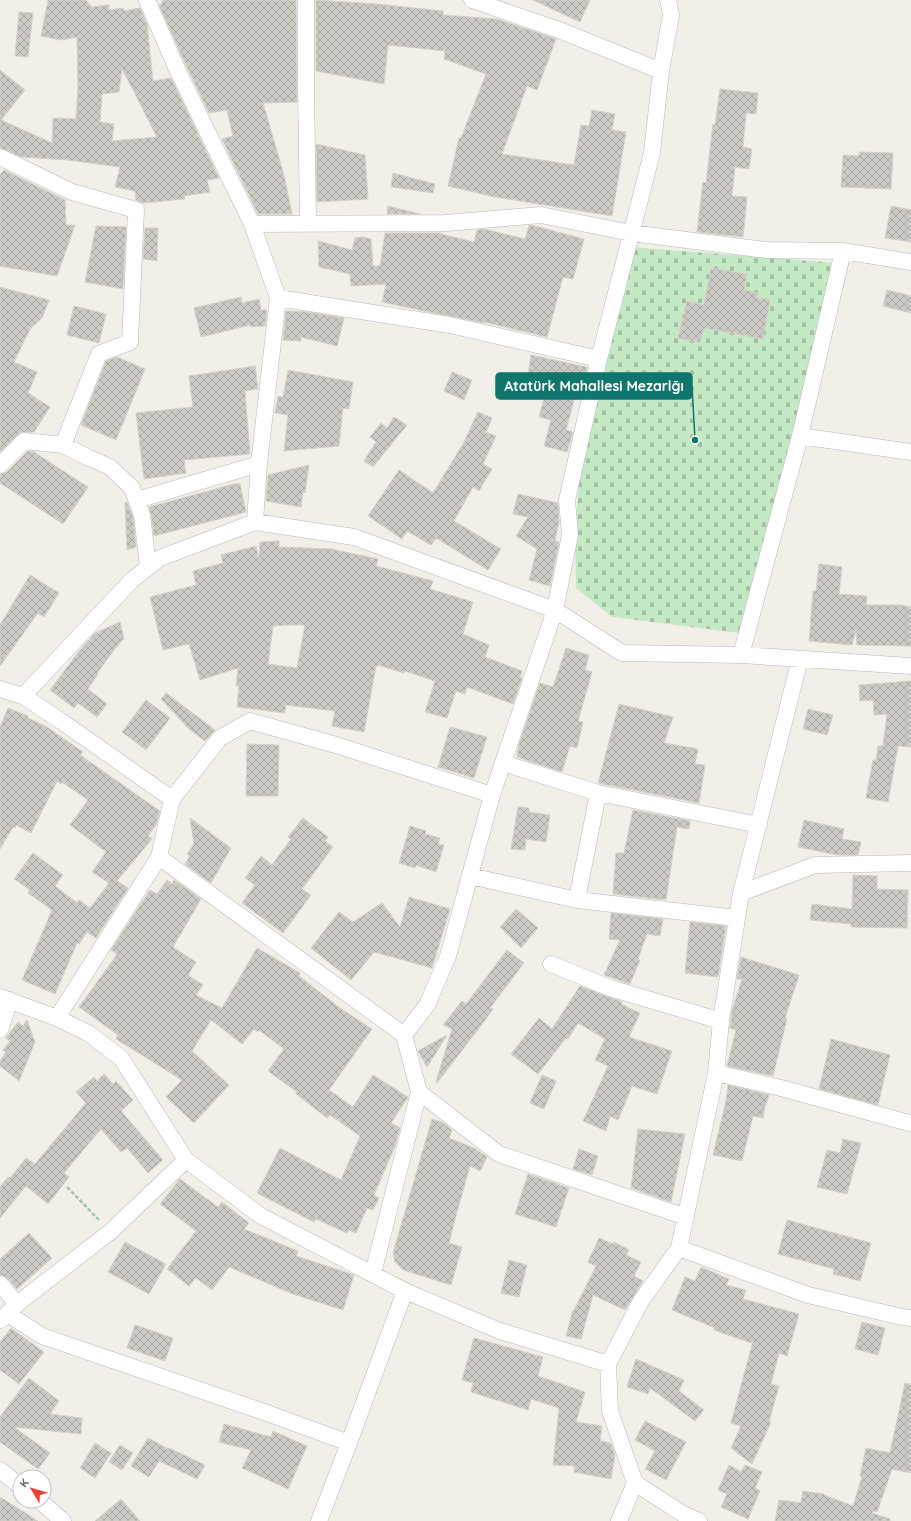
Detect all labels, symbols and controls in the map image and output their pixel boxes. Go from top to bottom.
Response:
callout: Atatürk Mahallesi Mezarlğı [496,373,692,399]
text: Atatürk Mahallesi Mezarlğı [504,377,684,395]
north arrow [12,1469,52,1509]
text: K [16,1476,32,1490]

